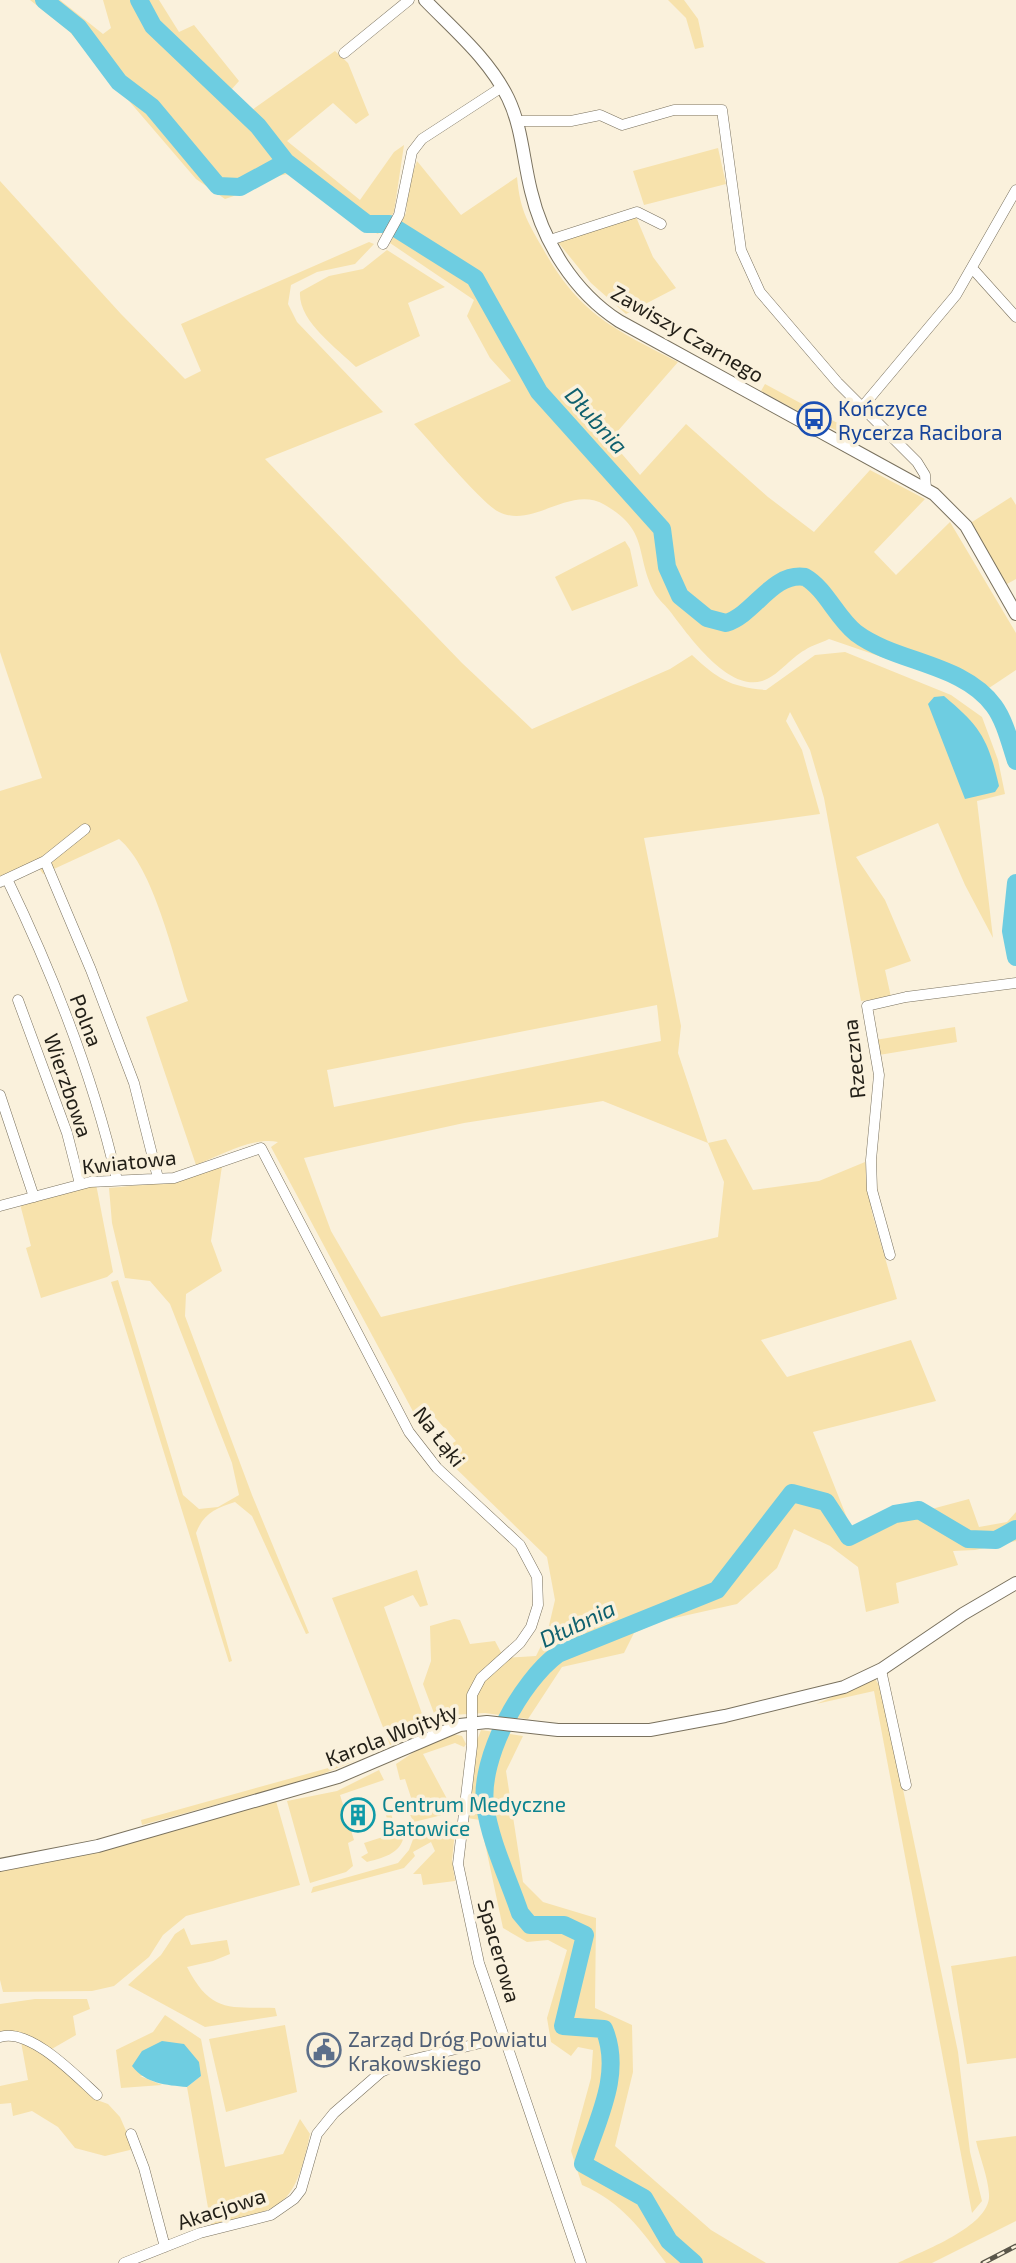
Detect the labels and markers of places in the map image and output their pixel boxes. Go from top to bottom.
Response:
place label: Kończyce Rycerza Racibora [838,395,1003,444]
bus stop icon: Kończyce Rycerza Racibora [795,400,833,438]
place label: Centrum Medyczne Batowice [382,1791,566,1840]
building icon: Centrum Medyczne Batowice [339,1796,377,1834]
place label: Zarząd Dróg Powiatu Krakowskiego [348,2026,547,2075]
public building icon: Zarząd Dróg Powiatu Krakowskiego [305,2031,343,2069]

